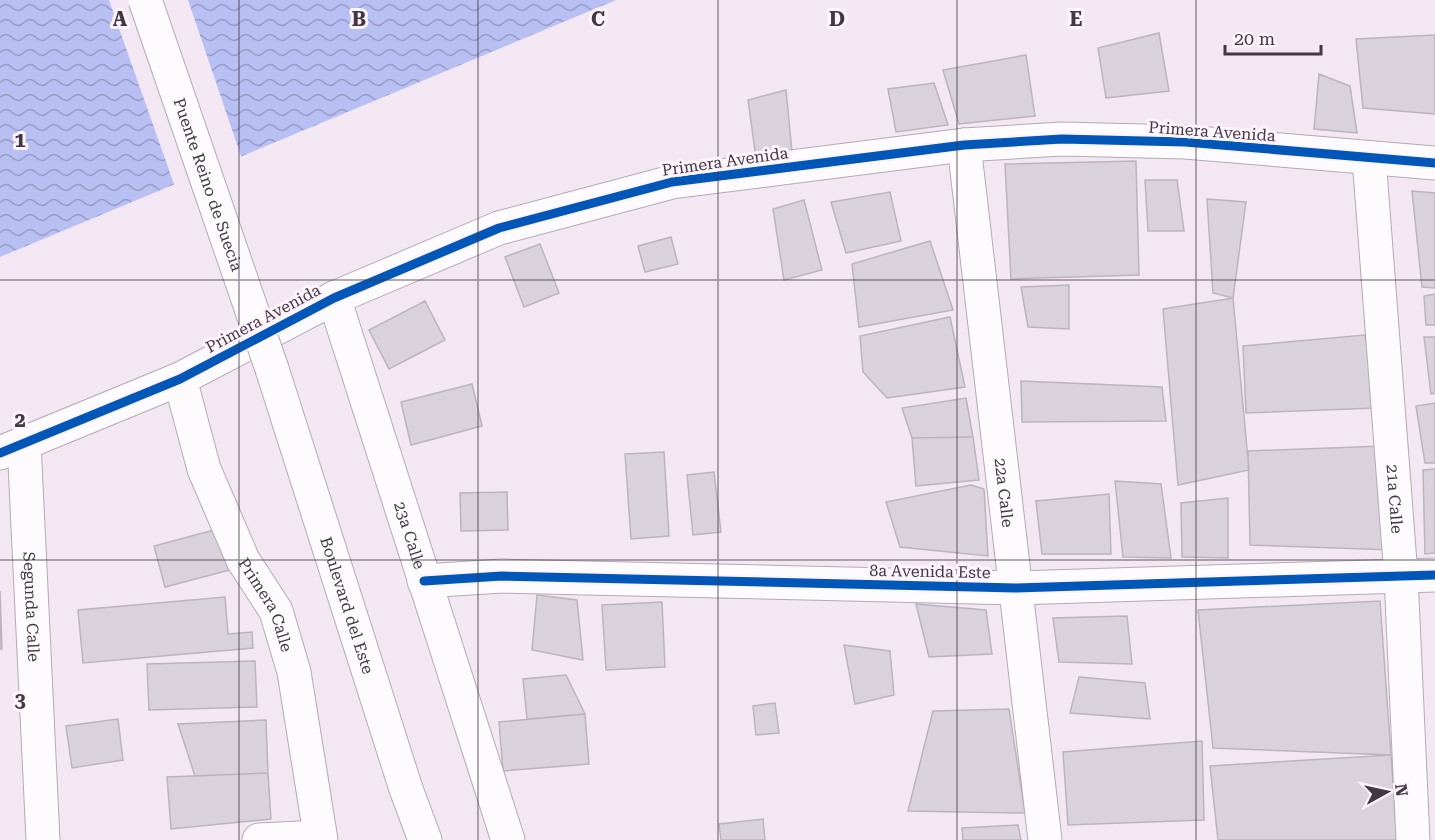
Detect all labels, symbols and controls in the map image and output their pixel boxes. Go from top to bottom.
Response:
text: A [113,7,128,31]
text: B [352,7,366,31]
text: C [591,7,605,31]
text: D [829,7,845,31]
text: E [1070,7,1083,31]
scale bar [1225,18,1321,56]
text: 20 m [1234,28,1275,49]
street label: Puente Reino de Suecia [169,95,247,274]
street label: Primera Avenida [1148,118,1276,145]
text: 1 [14,128,26,152]
street label: Primera Avenida [661,143,790,180]
street label: Primera Avenida [203,280,324,357]
text: 2 [14,408,26,432]
street label: 22a Calle [991,457,1018,529]
street label: 21a Calle [1382,464,1407,535]
street label: 23a Calle [390,499,429,571]
street label: Boulevard del Este [316,534,378,677]
street label: Segunda Calle [19,551,43,663]
street label: Primera Calle [234,554,297,654]
street label: 8a Avenida Este [869,561,991,582]
text: 3 [14,688,26,712]
north arrow [1357,762,1417,822]
text: N [1391,783,1412,797]

